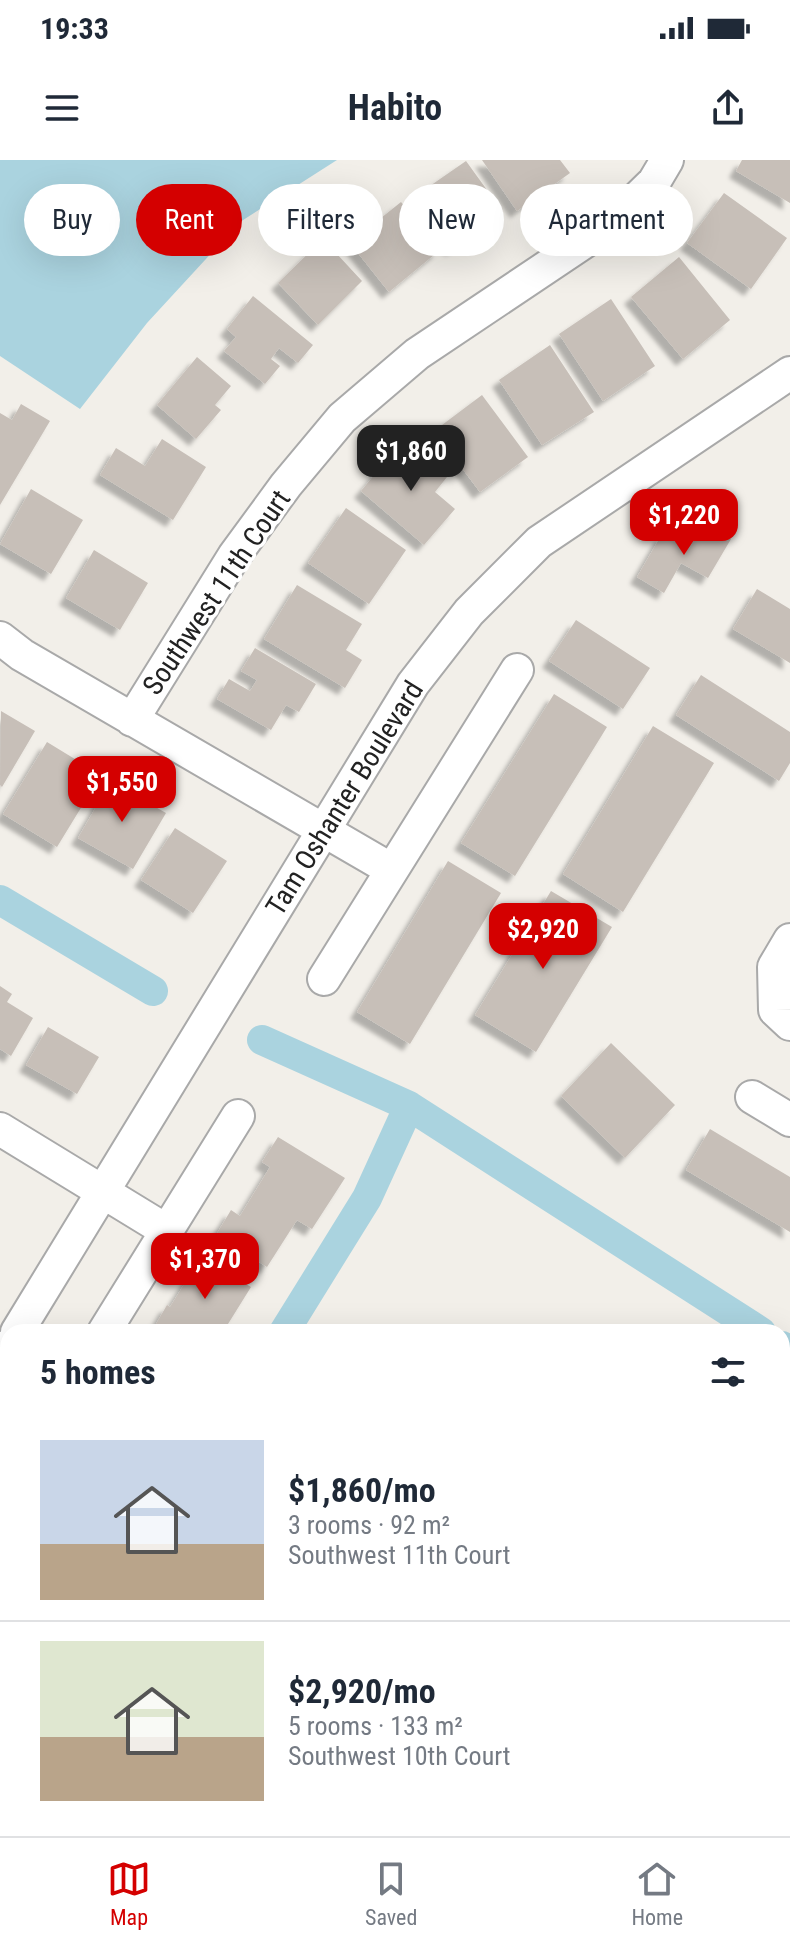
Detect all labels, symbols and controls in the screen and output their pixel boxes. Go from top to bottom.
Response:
text: 19:33 [40,11,109,46]
icon: menu [40,86,84,130]
icon: share [706,86,750,130]
text: Habito [348,87,442,129]
chip: Buy [24,184,120,256]
chip: Rent [136,184,242,256]
chip: Filters [258,184,383,256]
chip: New [399,184,504,256]
chip: Apartment [520,184,693,256]
pin: $1,860 [346,425,476,493]
text: $1,860 [375,436,447,466]
street label: Southwest 11th Court [136,484,297,701]
pin: $1,220 [619,489,749,557]
text: $1,220 [648,500,720,530]
street label: Tam Oshanter Boulevard [259,675,430,922]
pin: $1,550 [57,756,187,824]
text: $1,550 [86,767,158,797]
pin: $2,920 [478,903,608,971]
text: $2,920 [507,914,579,944]
pin: $1,370 [140,1233,270,1301]
text: $1,370 [169,1244,241,1274]
icon: filters [706,1350,750,1394]
text: 5 homes [40,1352,156,1392]
text: $1,860/mo [288,1470,436,1510]
icon: home [104,1472,200,1568]
text: 3 rooms · 92 m² [288,1510,450,1540]
text: Southwest 11th Court [288,1540,510,1570]
text: $2,920/mo [288,1671,436,1711]
icon: home [104,1673,200,1769]
text: 5 rooms · 133 m² [288,1711,463,1741]
text: Southwest 10th Court [288,1741,510,1771]
tab: Map [107,1857,151,1930]
tab: Saved [365,1857,417,1930]
tab: Home [631,1857,683,1930]

